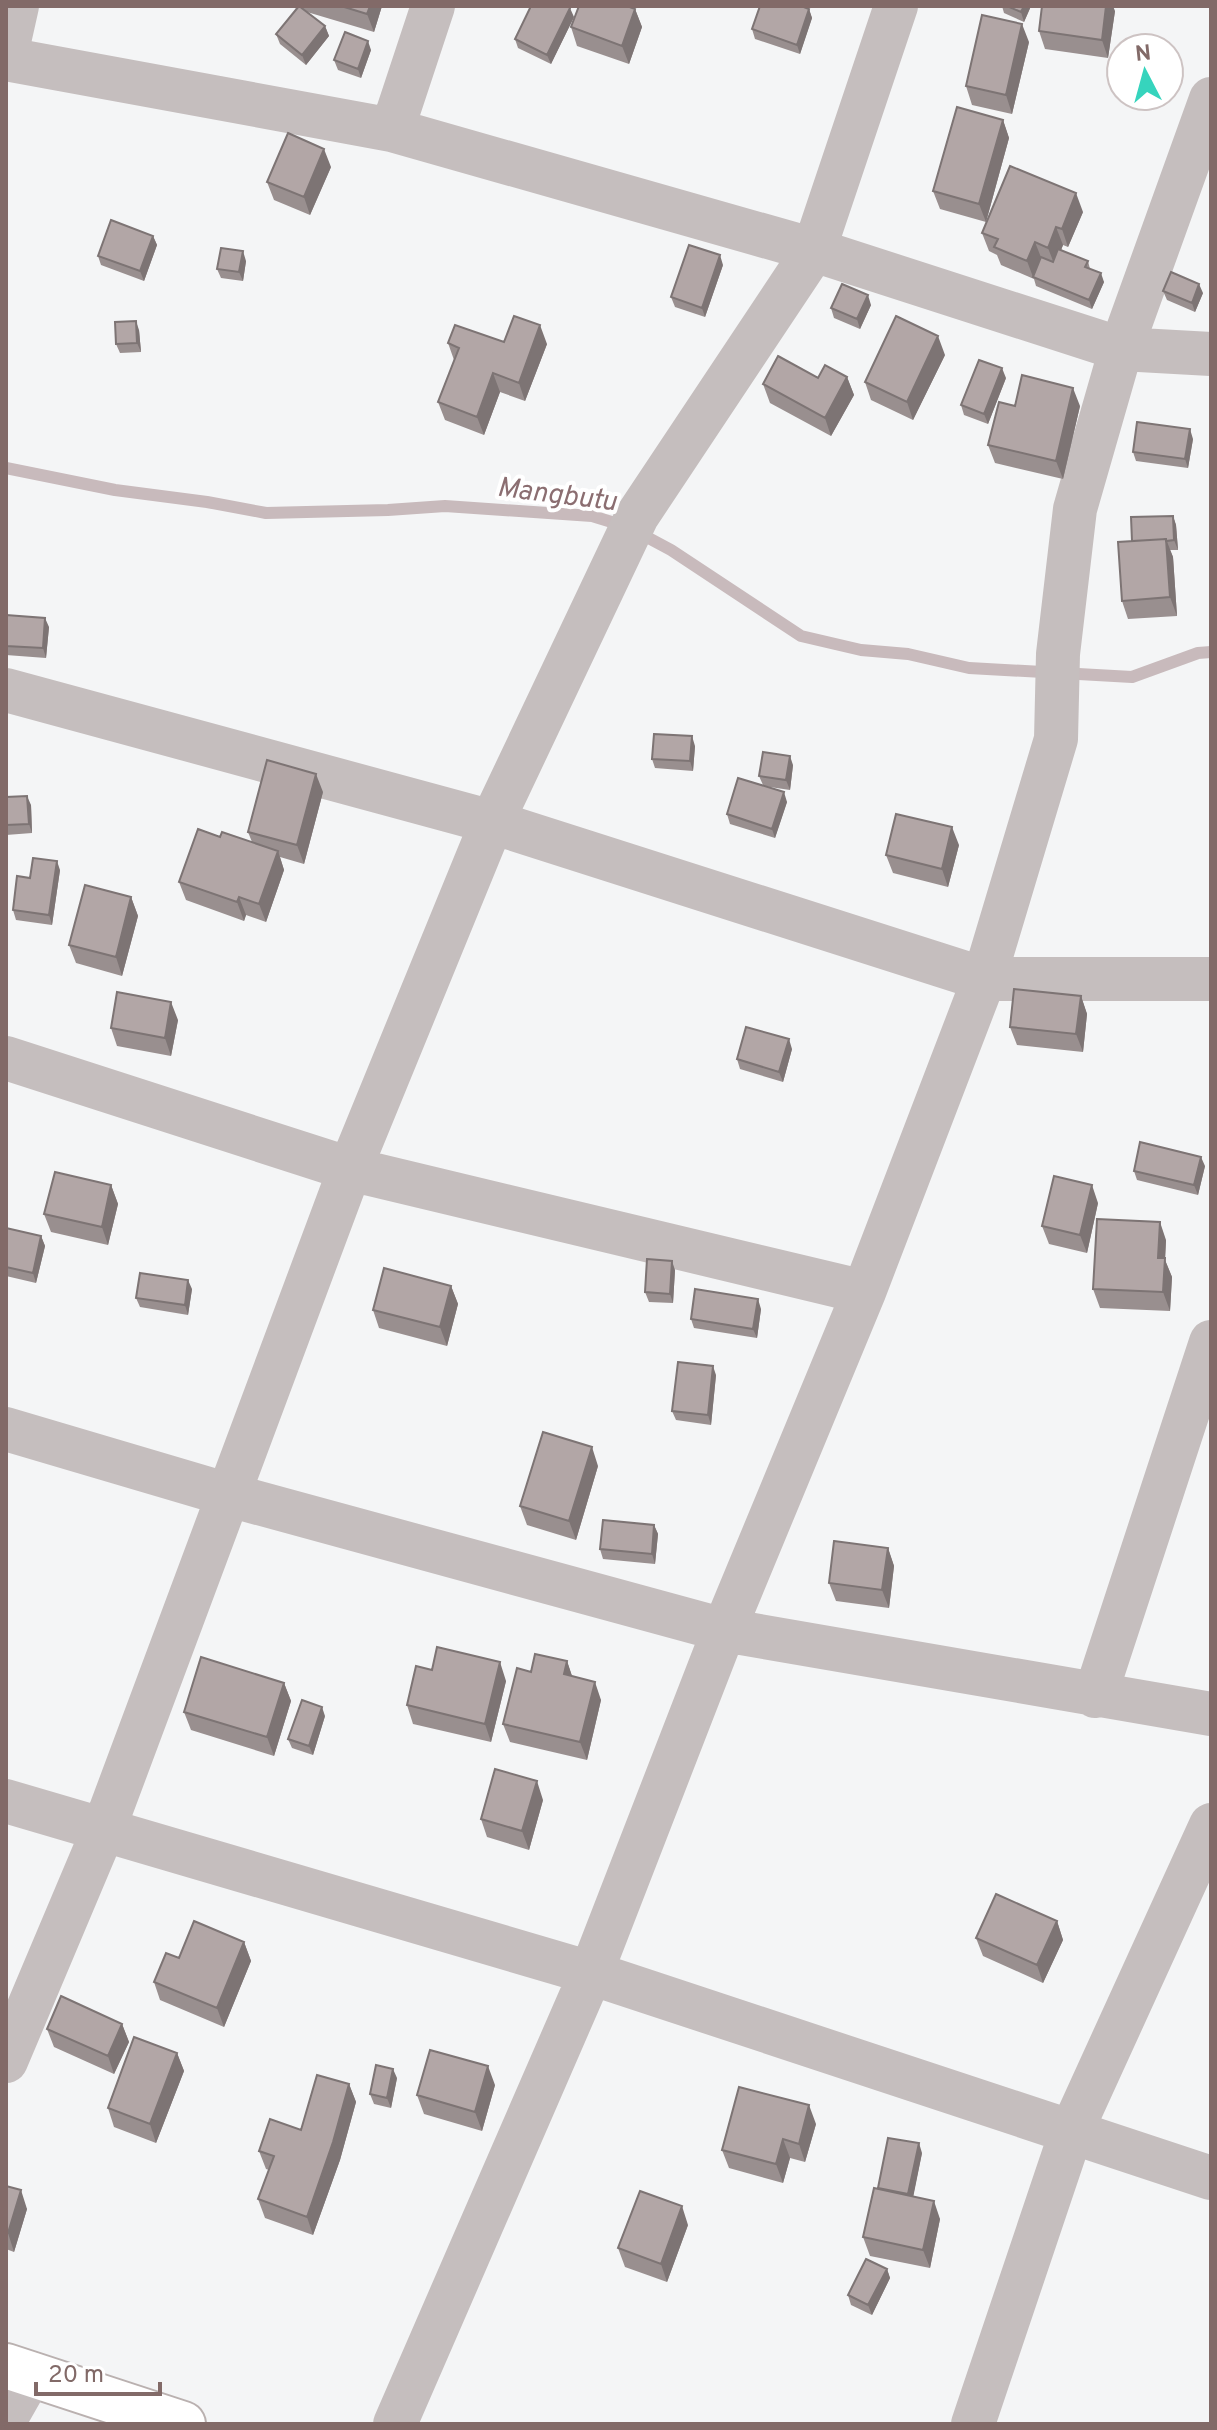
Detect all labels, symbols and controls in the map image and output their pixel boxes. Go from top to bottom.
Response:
north arrow [1105,32,1185,112]
text: N [1134,40,1152,69]
water label: Mangbutu [495,471,619,521]
scale bar [36,2346,160,2396]
text: 20 m [48,2361,104,2391]

